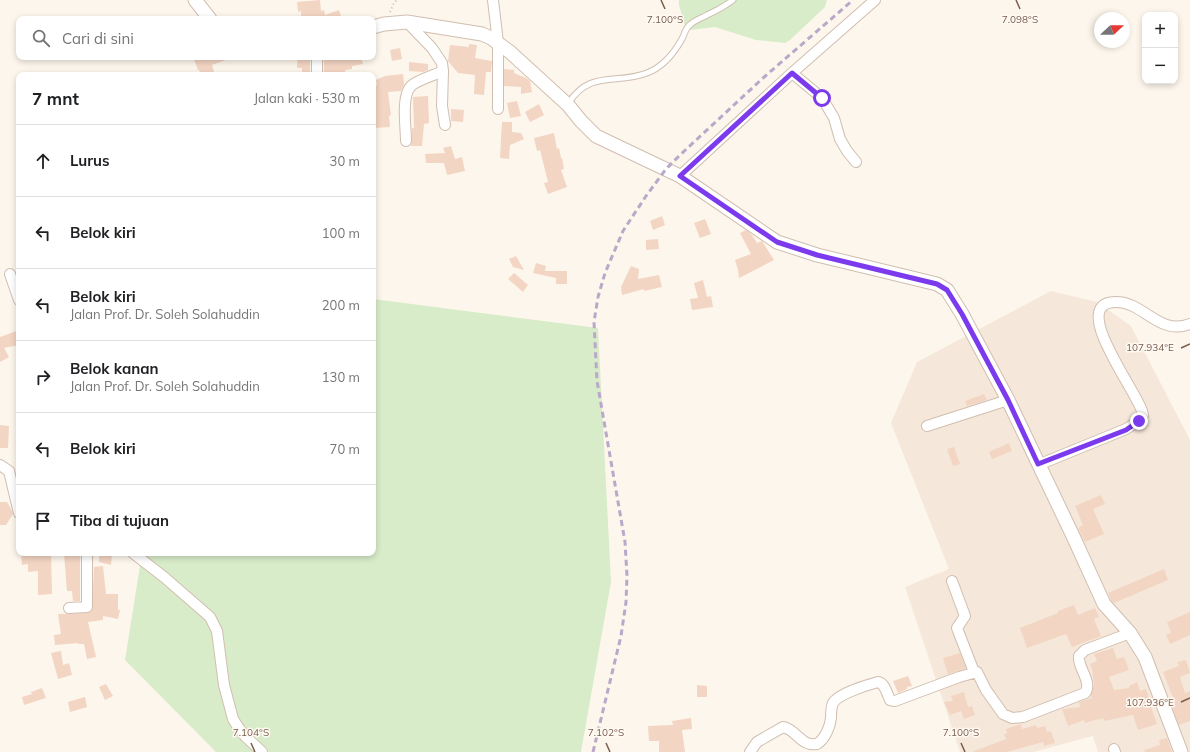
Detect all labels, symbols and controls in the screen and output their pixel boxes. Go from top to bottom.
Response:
north arrow [1094,12,1130,48]
map controls [1142,12,1178,84]
button: + [1142,12,1178,48]
text: 7.100°S [647,13,683,26]
text: 7.098°S [1002,13,1038,26]
search box [16,16,376,60]
icon: search [30,27,52,49]
text: Cari di sini [62,29,134,48]
button: − [1142,48,1178,84]
text: 7 mnt [32,88,79,109]
route start [813,89,831,107]
text: Jalan kaki · 530 m [254,90,360,106]
icon: ahead [32,150,54,172]
text: Lurus [70,151,110,170]
text: 30 m [330,153,360,169]
icon: left [32,222,54,244]
text: Belok kiri [70,223,136,242]
text: 100 m [322,225,360,241]
text: Belok kiri [70,287,136,306]
icon: left [32,294,54,316]
text: 200 m [322,297,360,313]
text: Jalan Prof. Dr. Soleh Solahuddin [70,306,260,322]
text: 107.934°E [1126,341,1174,354]
text: Belok kanan [70,359,159,378]
icon: right [32,366,54,388]
text: 130 m [322,369,360,385]
text: Jalan Prof. Dr. Soleh Solahuddin [70,378,260,394]
route end [1130,412,1148,430]
icon: left [32,438,54,460]
text: Belok kiri [70,439,136,458]
text: 70 m [330,441,360,457]
icon: arrive [32,510,54,532]
text: Tiba di tujuan [70,511,169,530]
text: 107.936°E [1126,696,1174,709]
text: 7.104°S [233,726,269,739]
text: 7.102°S [588,726,624,739]
text: 7.100°S [943,726,979,739]

